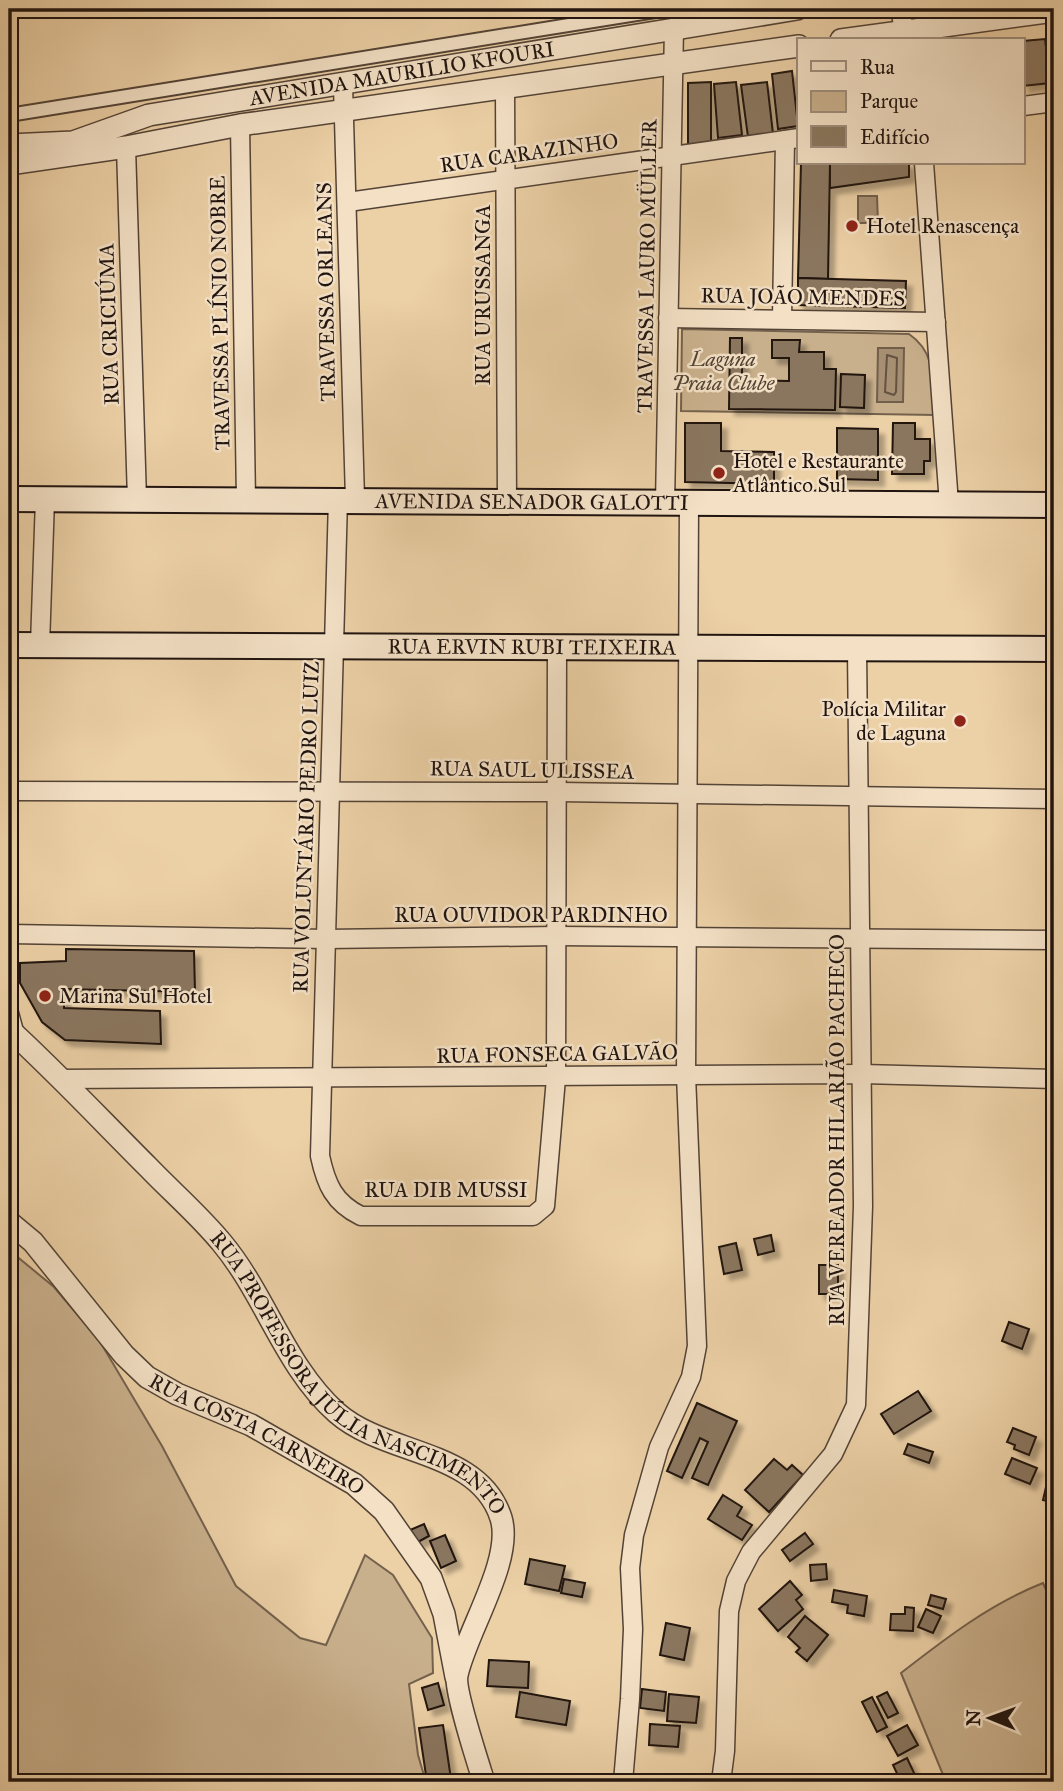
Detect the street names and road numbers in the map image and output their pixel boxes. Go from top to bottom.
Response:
street label: AVENIDA MAURILIO KFOURI [246,36,556,112]
street label: TRAVESSA LAURO MÜLLER [631,118,663,413]
street label: RUA CARAZINHO [438,128,620,178]
street label: TRAVESSA PLÍNIO NOBRE [204,175,235,451]
street label: TRAVESSA ORLEANS [311,182,341,402]
street label: RUA URUSSANGA [470,204,496,386]
street label: RUA CRICIÚMA [92,243,125,405]
street label: RUA JOÃO MENDES [700,282,906,312]
street label: AVENIDA SENADOR GALOTTI [374,488,689,516]
street label: RUA ERVIN RUBI TEIXEIRA [387,633,677,661]
street label: RUA VOLUNTÁRIO PEDRO LUIZ [287,661,325,993]
street label: RUA SAUL ULISSEA [429,755,635,785]
street label: RUA OUVIDOR PARDINHO [394,902,668,928]
street label: RUA VEREADOR HILARIÃO PACHECO [824,934,850,1326]
street label: RUA FONSECA GALVÃO [436,1039,678,1069]
street label: RUA DIB MUSSI [364,1177,528,1203]
street label: RUA PROFESSORA JÚLIA NASCIMENTO [205,1226,511,1519]
street label: RUA COSTA CARNEIRO [144,1368,370,1500]

